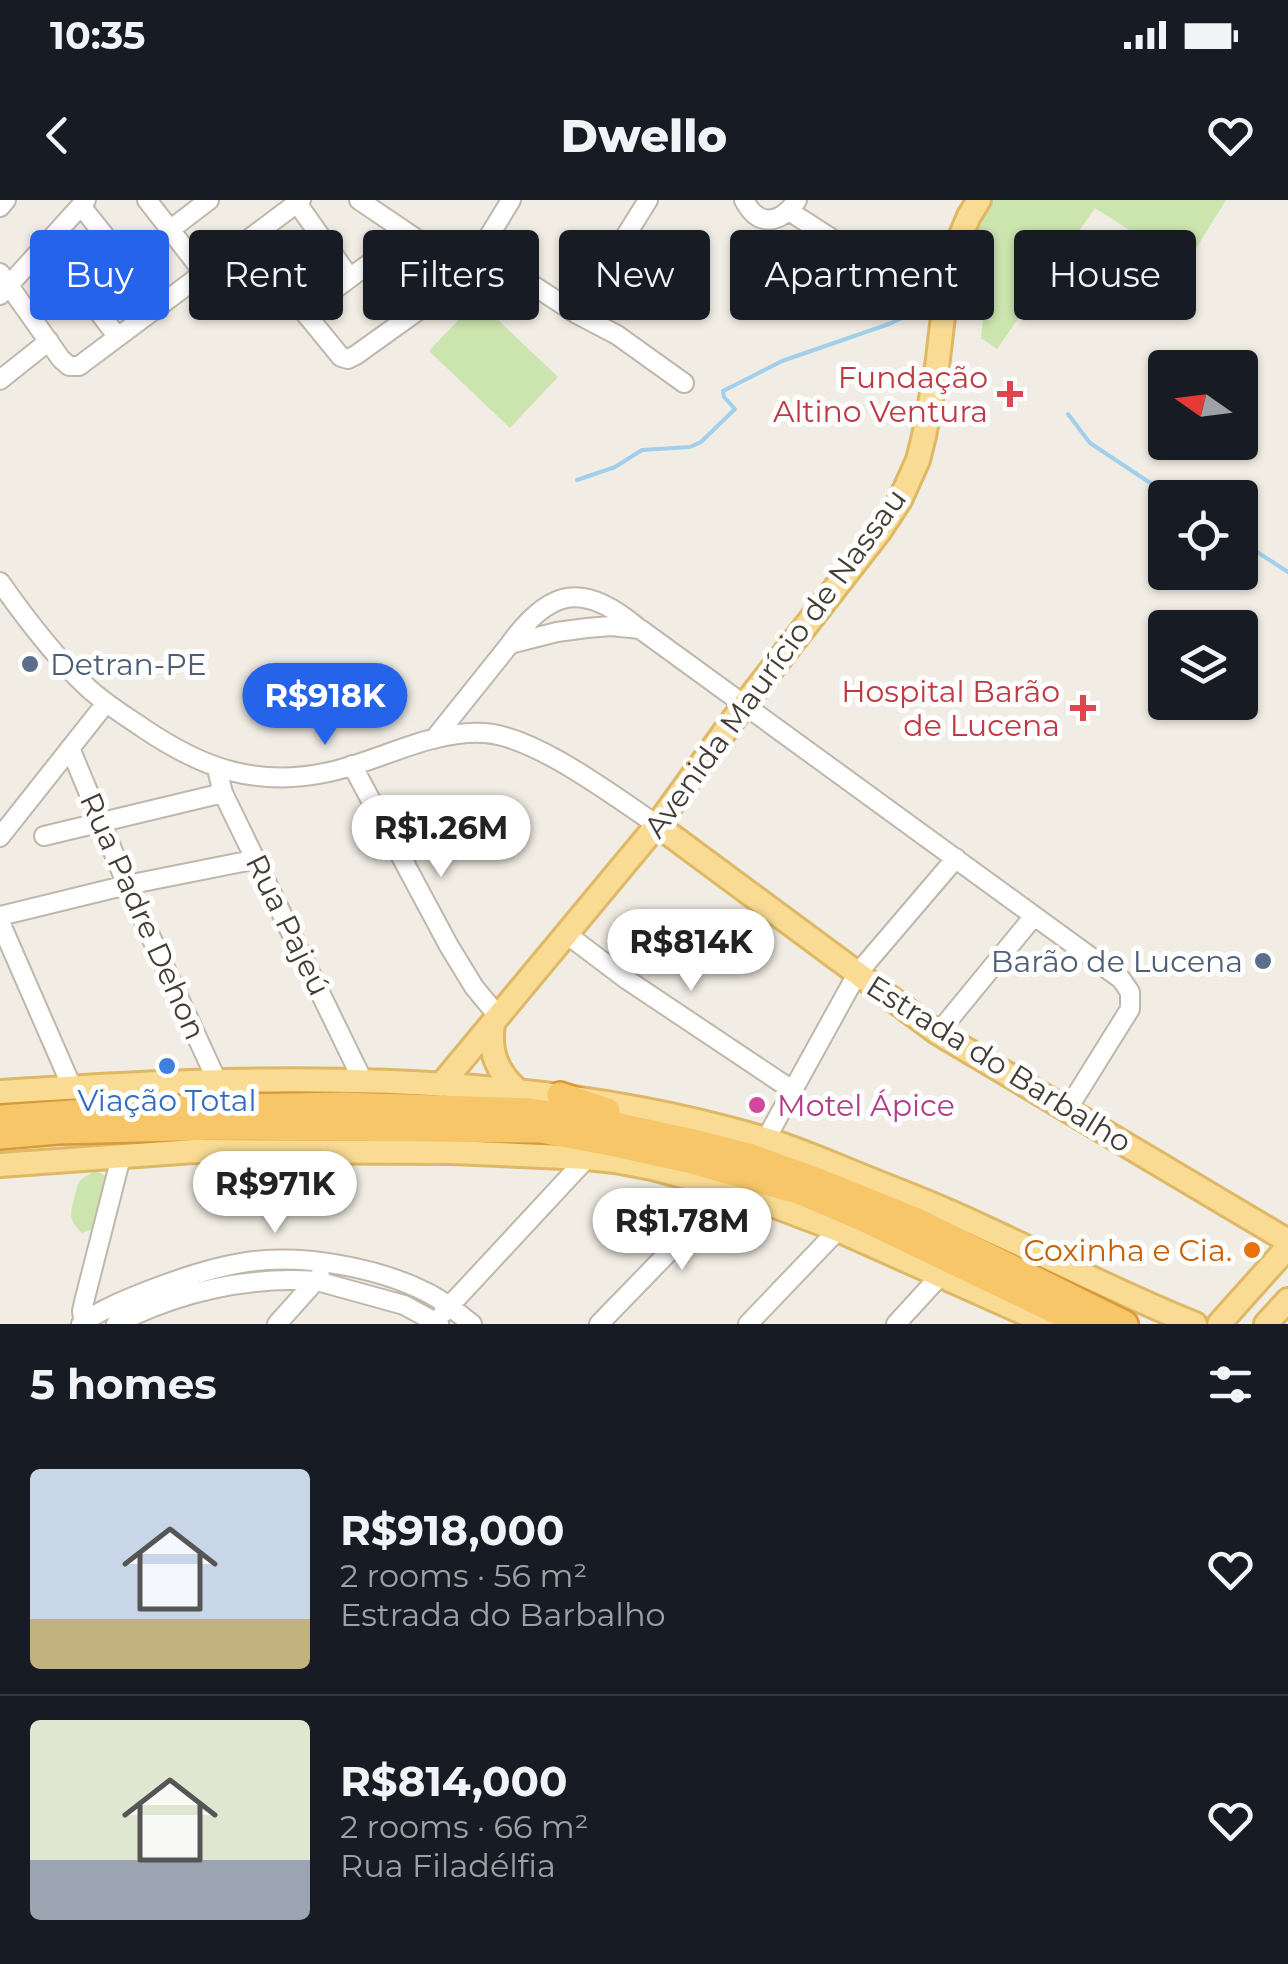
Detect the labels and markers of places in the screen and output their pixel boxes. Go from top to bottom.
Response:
place label: Fundação Altino Ventura [773,359,988,430]
marker: Fundação Altino Ventura [997,381,1023,407]
place label: Detran-PE [50,646,207,683]
marker: Detran-PE [19,653,41,675]
pin: R$918K [244,663,406,748]
place label: Hospital Barão de Lucena [841,673,1060,744]
marker: Hospital Barão de Lucena [1070,695,1096,721]
pin: R$1.26M [349,795,533,880]
pin: R$814K [610,909,772,994]
place label: Barão de Lucena [991,943,1243,980]
marker: Barão de Lucena [1252,950,1274,972]
marker: Viação Total [156,1055,178,1077]
place label: Viação Total [77,1082,257,1119]
place label: Motel Ápice [777,1087,955,1124]
marker: Motel Ápice [746,1094,768,1116]
pin: R$971K [194,1151,356,1236]
pin: R$1.78M [590,1188,774,1273]
place label: Coxinha e Cia. [1024,1232,1232,1269]
marker: Coxinha e Cia. [1241,1239,1263,1261]

